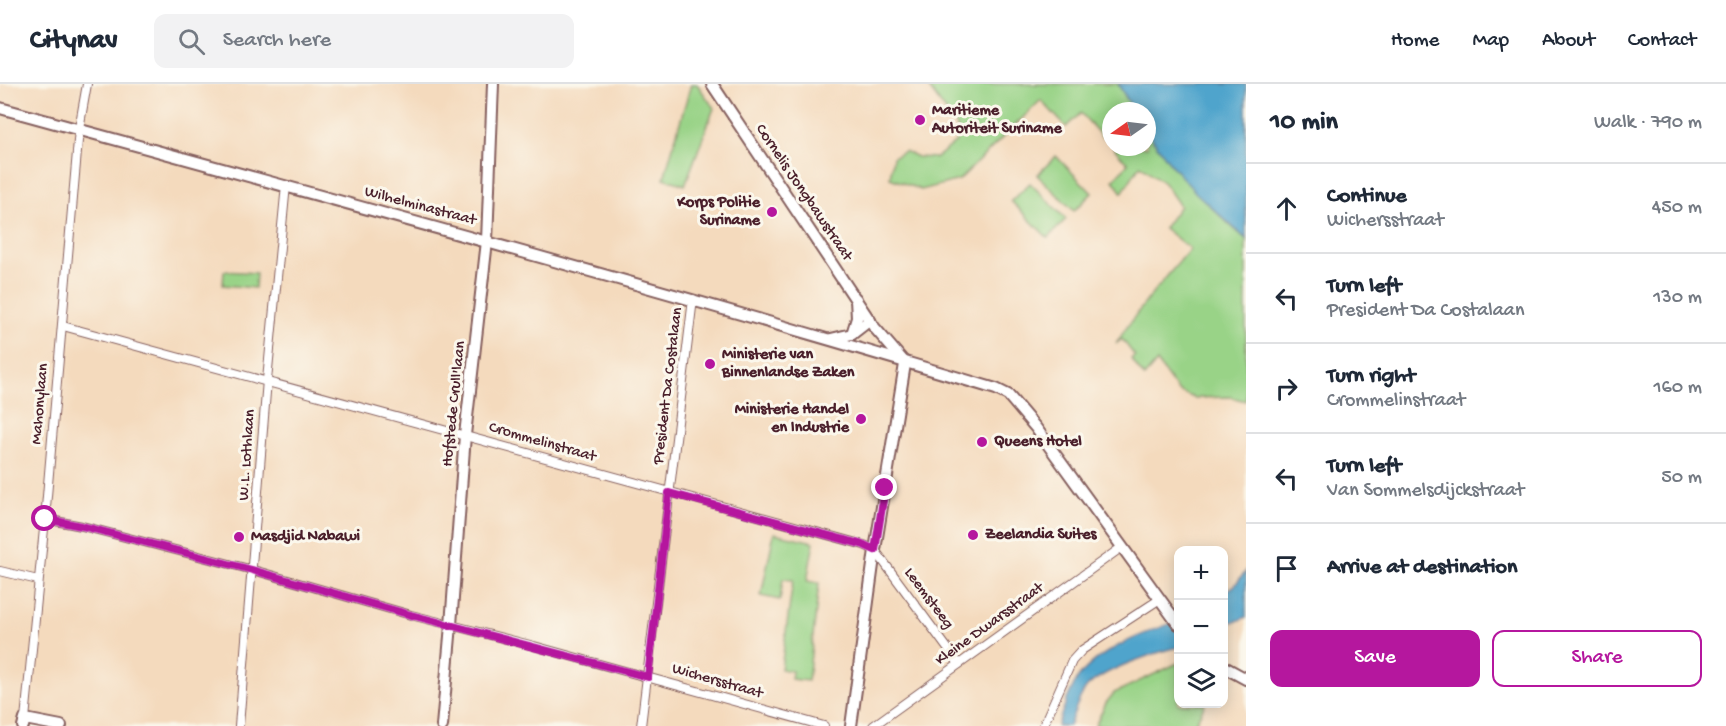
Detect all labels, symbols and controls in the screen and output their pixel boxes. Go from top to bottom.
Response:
search box [154,14,574,68]
text: Citynav [30,25,118,58]
icon: search [175,25,208,58]
text: Search here [223,28,331,54]
text: Home [1391,29,1439,54]
text: Map [1472,29,1509,54]
text: About [1542,29,1595,54]
text: Contact [1628,29,1696,54]
place label: Maritieme Autoriteit Suriname [931,102,1062,139]
north arrow [1102,102,1156,156]
text: 10 min [1270,108,1338,139]
text: Walk · 790 m [1594,112,1702,135]
marker: Maritieme Autoriteit Suriname [913,113,927,127]
street label: Cornelis Jongbawstraat [750,121,857,266]
street label: Wilhelminastraat [362,183,479,231]
text: Continue [1327,184,1407,210]
icon: ahead [1270,192,1303,225]
place label: Korps Politie Suriname [676,194,761,231]
text: 450 m [1652,197,1702,220]
marker: Korps Politie Suriname [765,205,779,219]
text: Wichersstraat [1327,210,1444,233]
text: Turn left [1327,274,1401,300]
icon: left [1270,282,1303,315]
text: 130 m [1653,287,1702,310]
text: President Da Costalaan [1327,300,1524,323]
street label: President Da Costalaan [650,306,688,467]
street label: Hofstede Crull'laan [439,340,471,468]
place label: Ministerie van Binnenlandse Zaken [721,346,855,383]
marker: Ministerie van Binnenlandse Zaken [703,357,717,371]
street label: Mahonylaan [28,362,54,445]
text: Turn right [1327,364,1415,390]
icon: right [1270,372,1303,405]
text: 160 m [1653,377,1702,400]
text: Crommelinstraat [1327,390,1465,413]
place label: Ministerie Handel en Industrie [735,401,850,438]
street label: W.L. Lothlaan [235,408,261,501]
marker: Ministerie Handel en Industrie [854,412,868,426]
street label: Crommelinstraat [486,419,599,468]
place label: Queens Hotel [994,433,1082,452]
marker: Queens Hotel [975,435,989,449]
text: Turn left [1327,454,1401,480]
icon: left [1270,462,1303,495]
text: 50 m [1661,467,1702,490]
route end [871,474,897,500]
text: Van Sommelsdijckstraat [1327,480,1524,503]
route start [31,505,57,531]
place label: Zeelandia Suites [985,526,1098,545]
place label: Masdjid Nabawi [251,528,361,547]
marker: Zeelandia Suites [966,528,980,542]
marker: Masdjid Nabawi [232,530,246,544]
map controls [1174,546,1228,708]
button: + [1174,546,1228,600]
icon: arrive [1270,552,1303,585]
text: Arrive at destination [1327,555,1517,581]
street label: Leemsteeg [899,565,957,633]
street label: Kleine Dwarsstraat [932,578,1049,671]
button: − [1174,600,1228,654]
button: Save [1270,630,1480,687]
button: Share [1492,630,1702,687]
button: layers [1174,654,1228,708]
street label: Wichersstraat [670,660,766,704]

